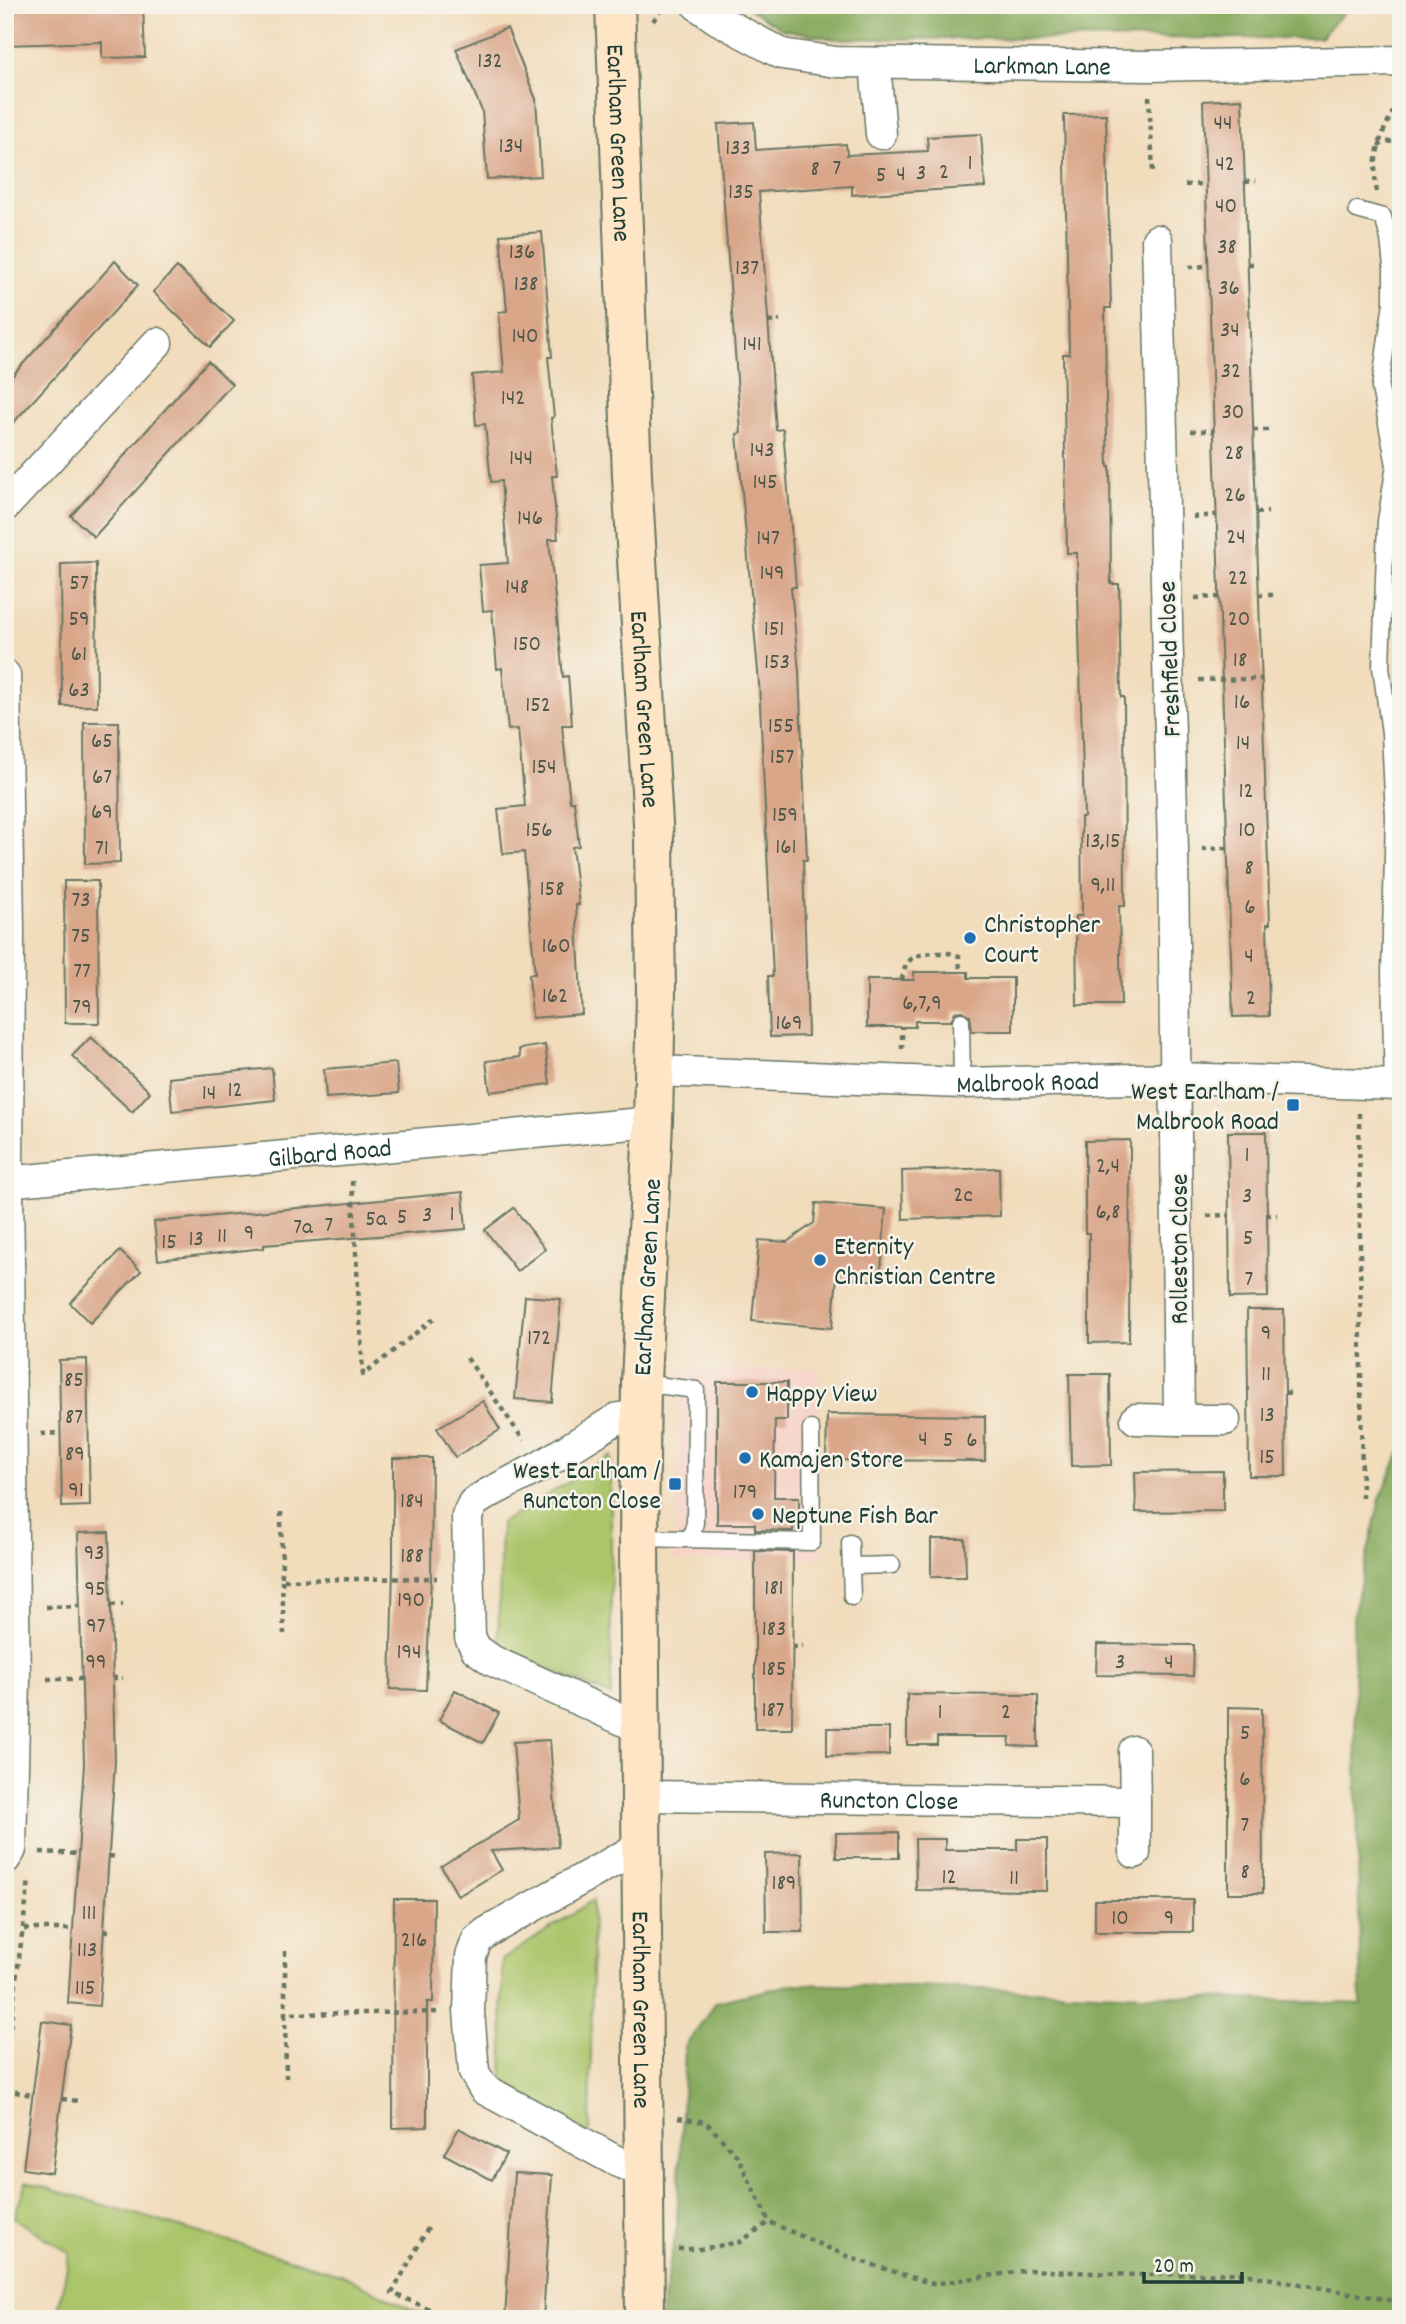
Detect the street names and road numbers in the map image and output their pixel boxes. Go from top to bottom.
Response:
street label: Earlham Green Lane [594,44,639,243]
street label: Larkman Lane [973,49,1111,88]
street label: Freshfield Close [1150,580,1193,738]
street label: Earlham Green Lane [618,610,667,809]
street label: Malbrook Road [956,1065,1100,1105]
street label: Gilbard Road [266,1131,393,1180]
street label: Rolleston Close [1163,1173,1200,1325]
street label: Earlham Green Lane [626,1178,673,1377]
street label: Runcton Close [819,1783,958,1822]
street label: Earlham Green Lane [620,1911,658,2109]

